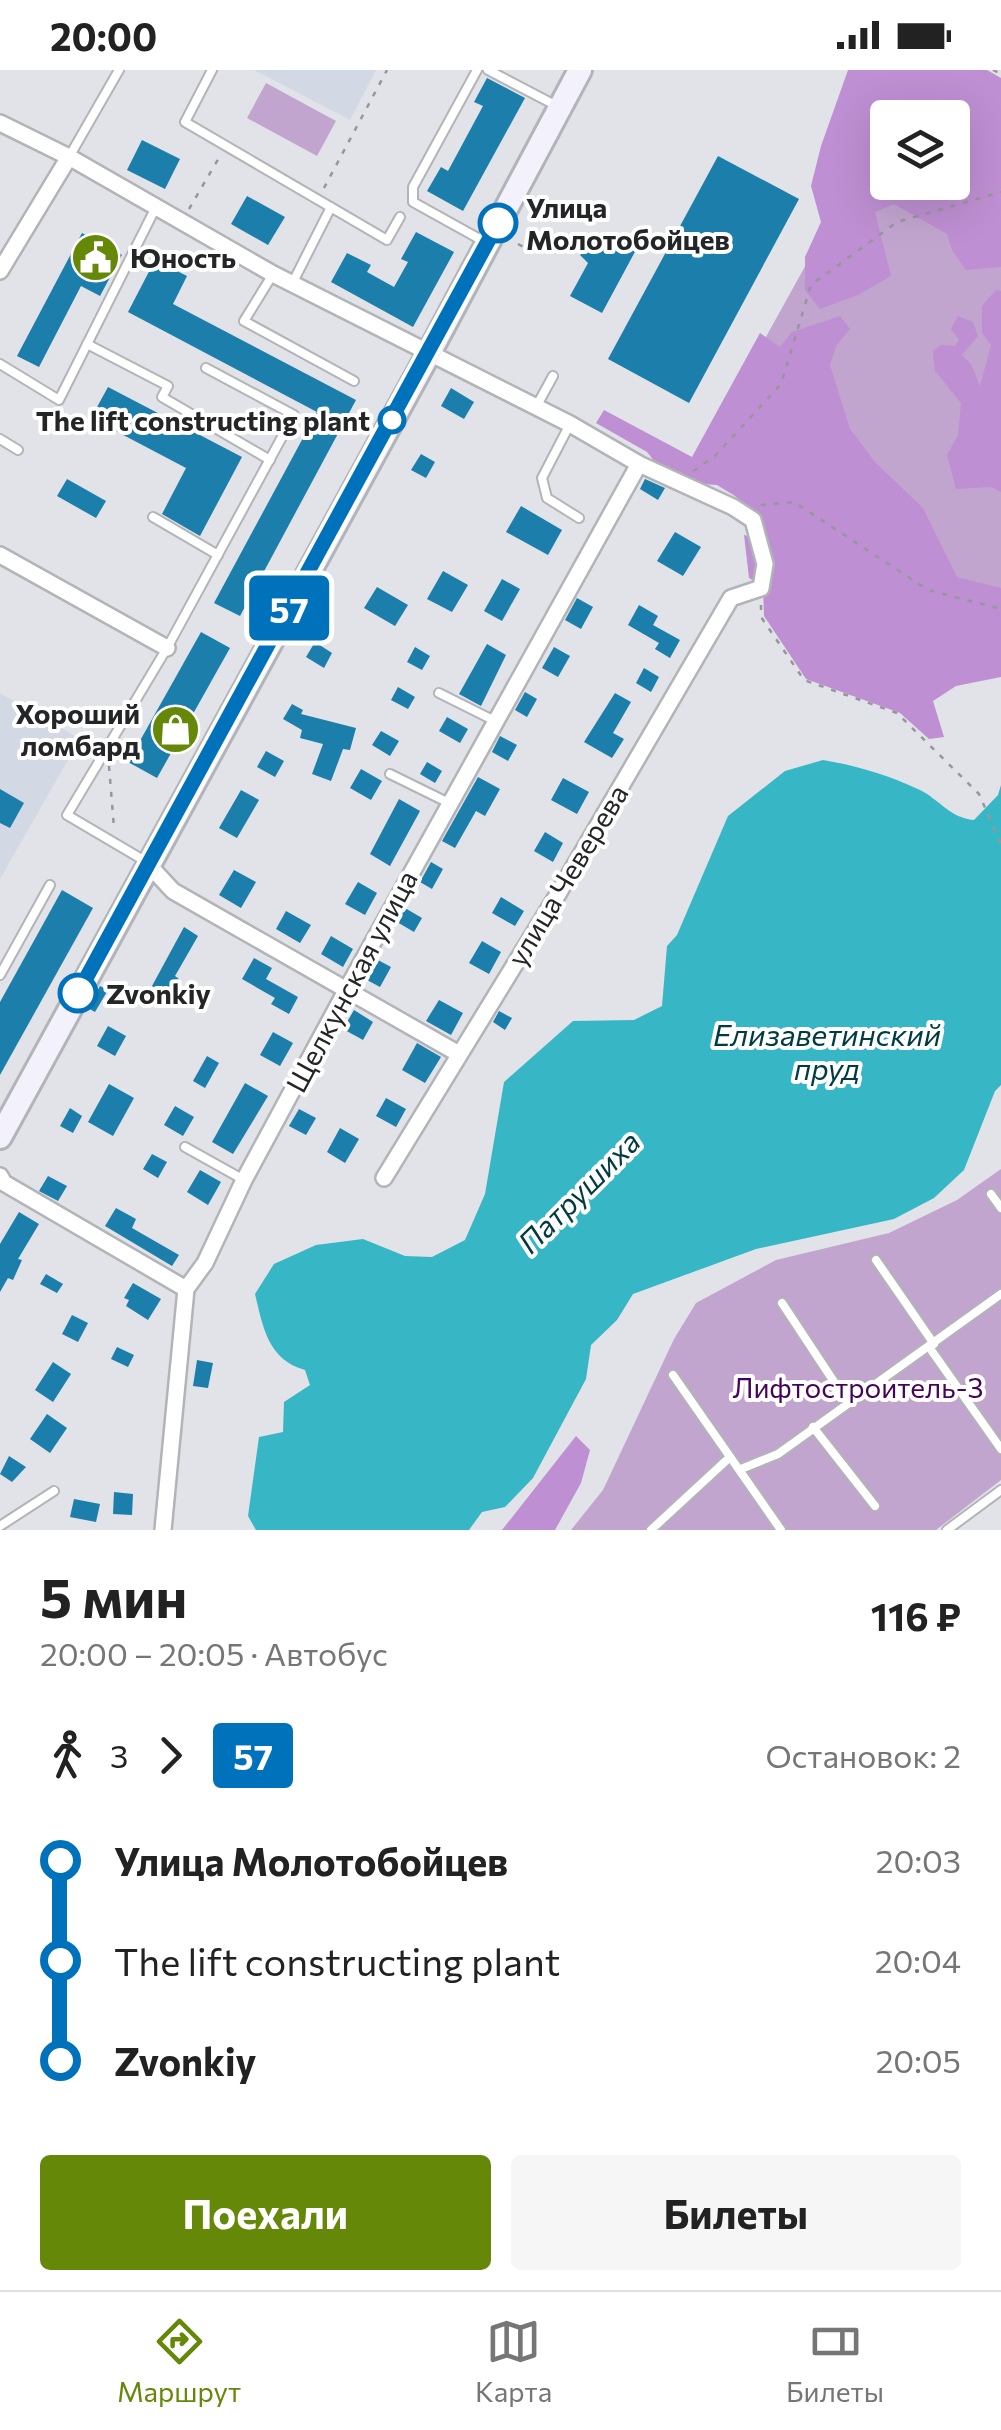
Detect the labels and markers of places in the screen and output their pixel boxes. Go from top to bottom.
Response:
place label: Улица Молотобойцев [526,190,730,256]
marker: Улица Молотобойцев [479,204,517,242]
public building icon: Юность [69,231,121,283]
place label: Юность [130,240,236,274]
place label: The lift constructing plant [36,403,370,437]
marker: The lift constructing plant [379,407,405,433]
place label: Хороший ломбард [15,696,140,762]
shop icon: Хороший ломбард [149,703,201,755]
marker: Zvonkiy [59,974,97,1012]
place label: Zvonkiy [106,976,211,1010]

